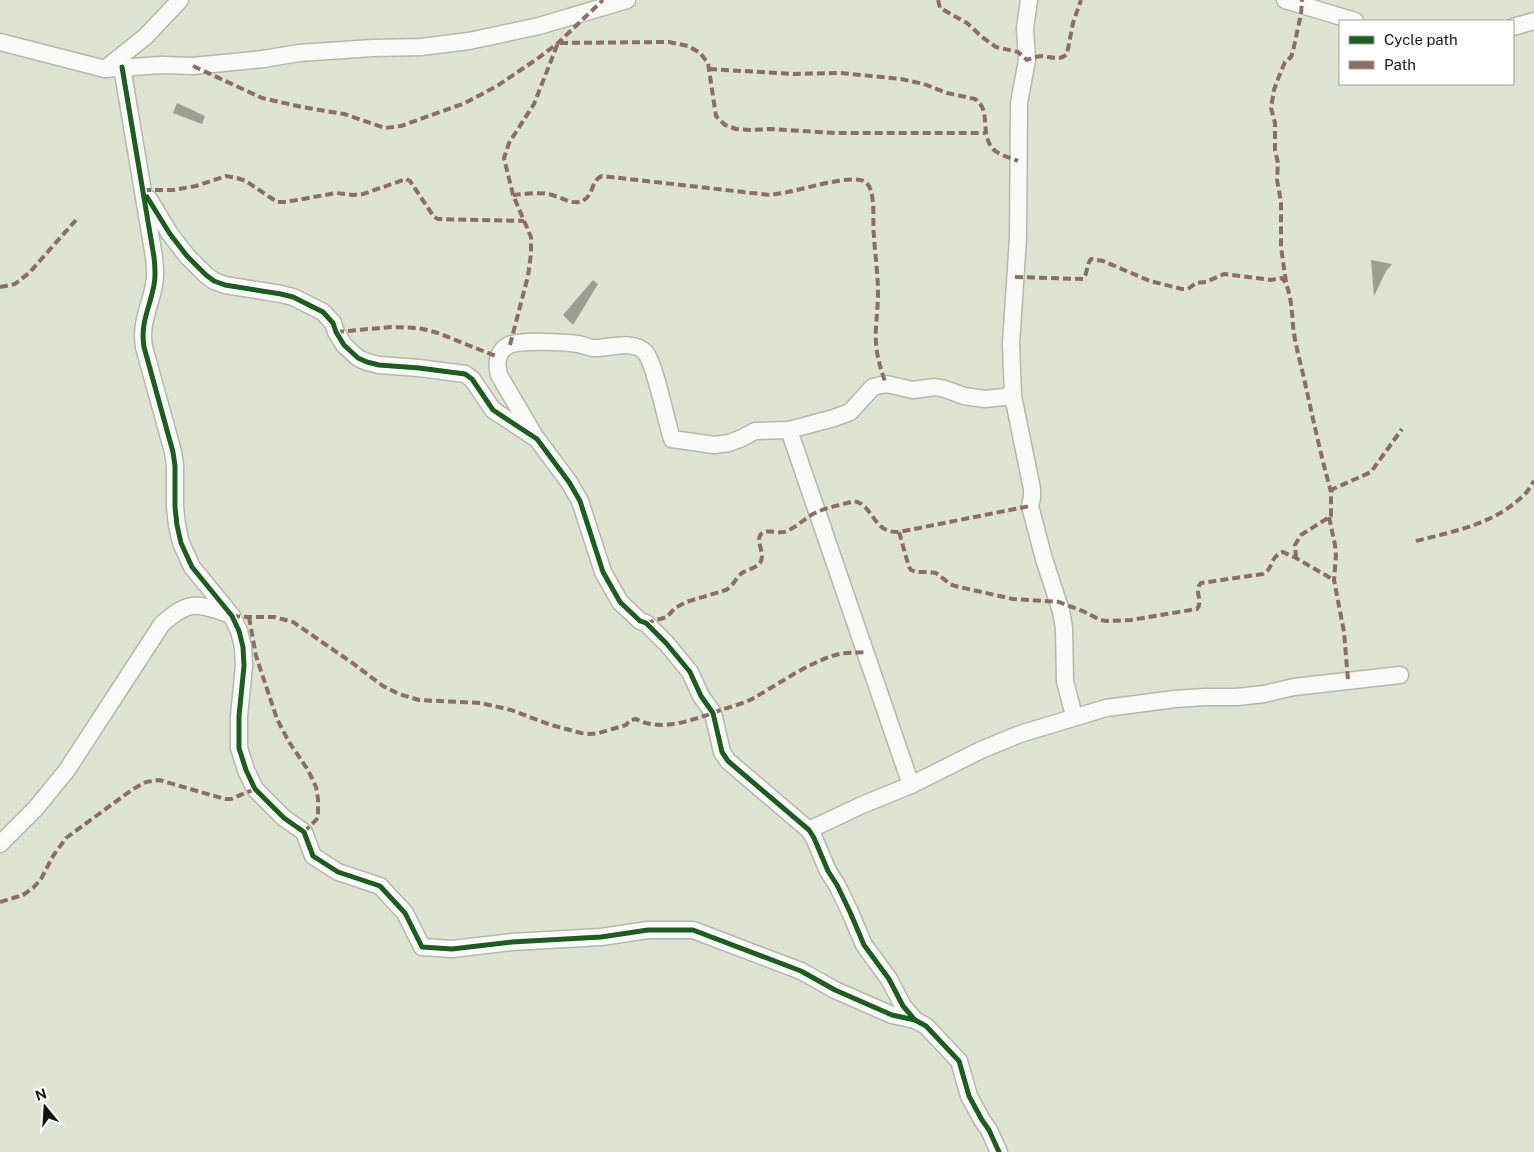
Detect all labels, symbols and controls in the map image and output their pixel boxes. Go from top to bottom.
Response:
legend [1339,20,1514,85]
text: Cycle path [1384,31,1458,48]
text: Path [1384,56,1416,73]
north arrow [20,1082,70,1132]
text: N [33,1085,49,1104]

